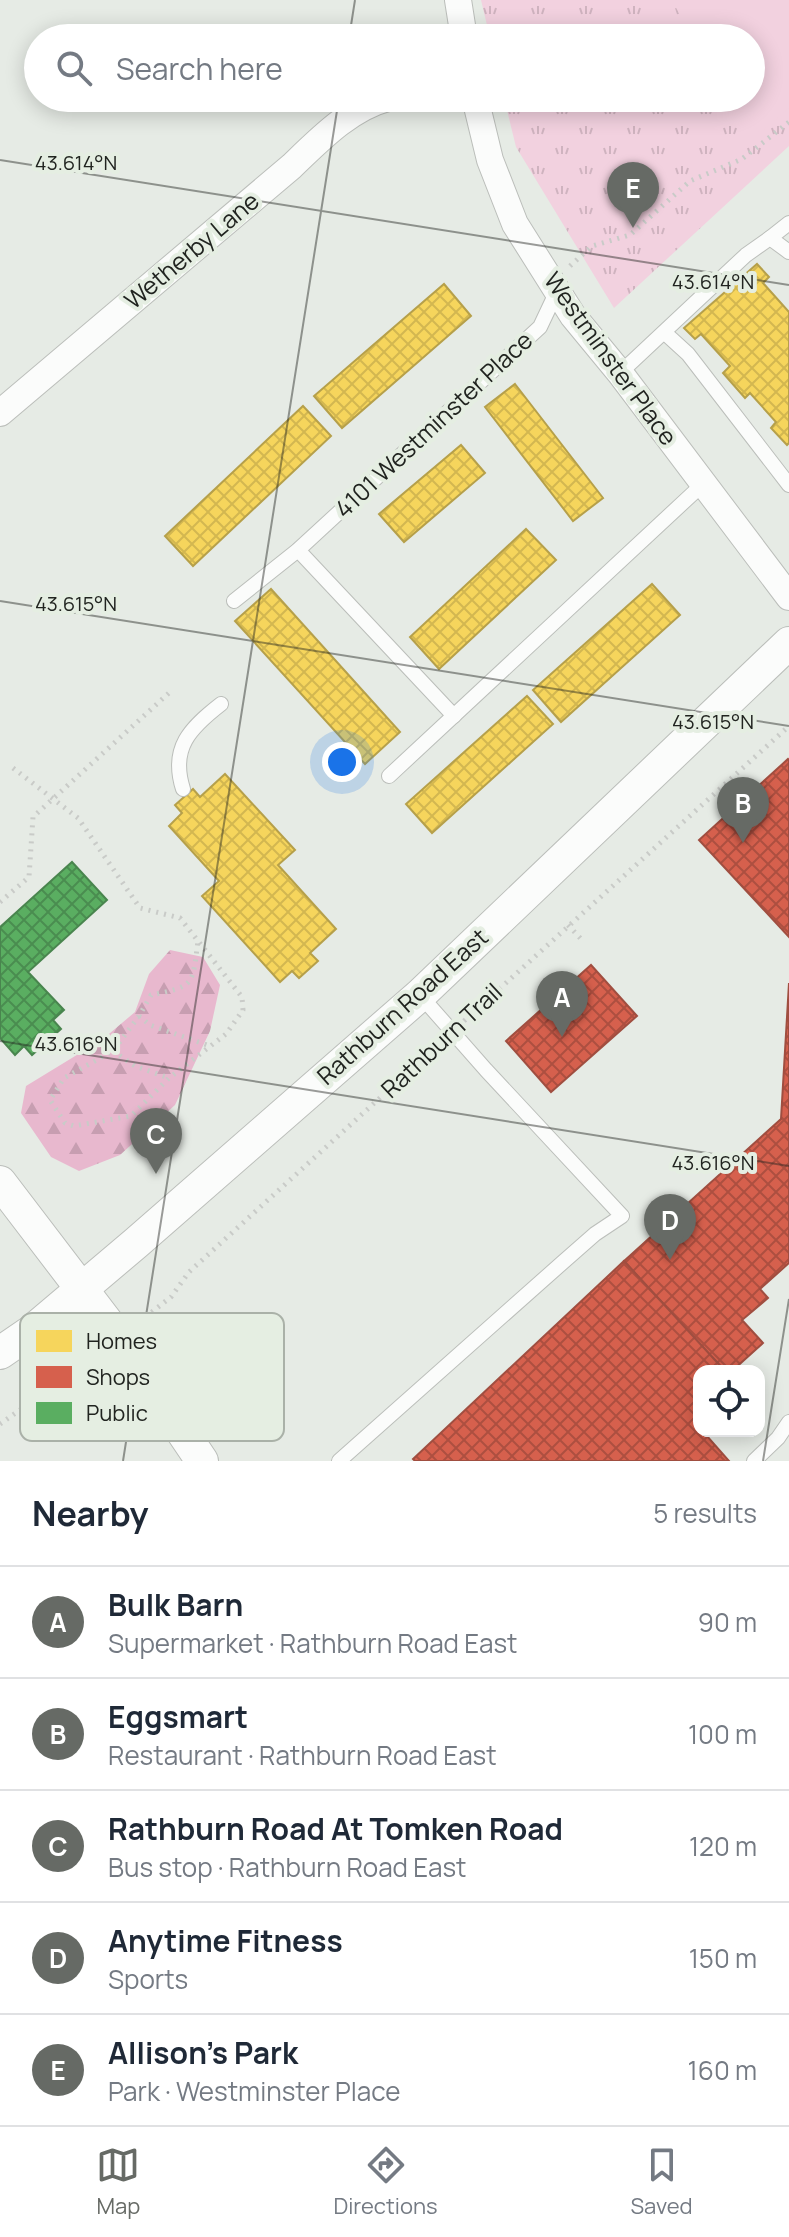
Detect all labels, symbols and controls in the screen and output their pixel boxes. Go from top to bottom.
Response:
search box [24,24,765,112]
icon: search [52,46,96,90]
text: Search here [116,48,283,89]
text: 43.614°N [35,149,117,176]
pin: E [607,162,659,228]
street label: Wetherby Lane [117,184,265,316]
street label: Westminster Place [537,265,685,452]
text: 43.614°N [672,268,754,295]
street label: 4101 Westminster Place [327,323,539,524]
text: 43.615°N [35,590,117,617]
text: 43.615°N [672,708,754,735]
your location [322,742,362,782]
pin: B [717,777,769,843]
street label: Rathburn Road East [309,920,495,1092]
pin: A [536,971,588,1037]
street label: Rathburn Trail [373,975,509,1105]
text: 43.616°N [35,1030,117,1057]
pin: C [130,1108,182,1174]
text: 43.616°N [672,1149,754,1176]
pin: D [644,1194,696,1260]
legend [20,1313,284,1441]
text: Homes [86,1326,157,1356]
text: Shops [86,1362,150,1392]
map controls [693,1365,765,1437]
button: locate [693,1365,765,1437]
text: Public [86,1398,148,1428]
text: Nearby [32,1490,148,1536]
text: 5 results [653,1495,757,1531]
text: Bulk Barn [108,1584,243,1625]
text: A [49,1604,67,1640]
text: 90 m [698,1604,757,1640]
text: Supermarket · Rathburn Road East [108,1625,518,1661]
text: Eggsmart [108,1696,248,1737]
text: B [50,1716,66,1752]
text: 100 m [688,1716,757,1752]
text: Restaurant · Rathburn Road East [108,1737,497,1773]
text: Rathburn Road At Tomken Road [108,1808,563,1849]
text: C [48,1828,68,1864]
text: 120 m [689,1828,757,1864]
text: Bus stop · Rathburn Road East [108,1849,467,1885]
text: Anytime Fitness [108,1920,343,1961]
text: D [49,1940,67,1976]
text: 150 m [689,1940,757,1976]
text: Sports [108,1961,188,1997]
text: Allison's Park [108,2032,298,2073]
text: E [50,2052,66,2088]
text: 160 m [688,2052,757,2088]
text: Park · Westminster Place [108,2073,400,2109]
tab: Map [96,2143,140,2221]
tab: Directions [333,2143,438,2221]
tab: Saved [631,2143,693,2221]

